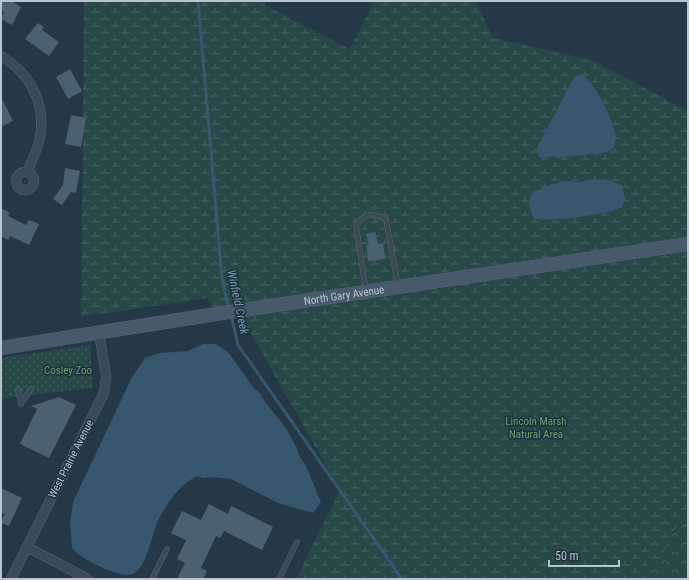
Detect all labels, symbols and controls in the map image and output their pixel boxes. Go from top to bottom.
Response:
water label: Winfield Creek [224,268,252,336]
street label: North Gary Avenue [303,283,385,307]
park label: Cosley Zoo [44,364,93,377]
park label: Lincoln Marsh Natural Area [505,415,567,441]
street label: West Prairie Avenue [46,418,96,500]
scale bar [549,542,619,568]
text: 50 m [555,549,579,563]

